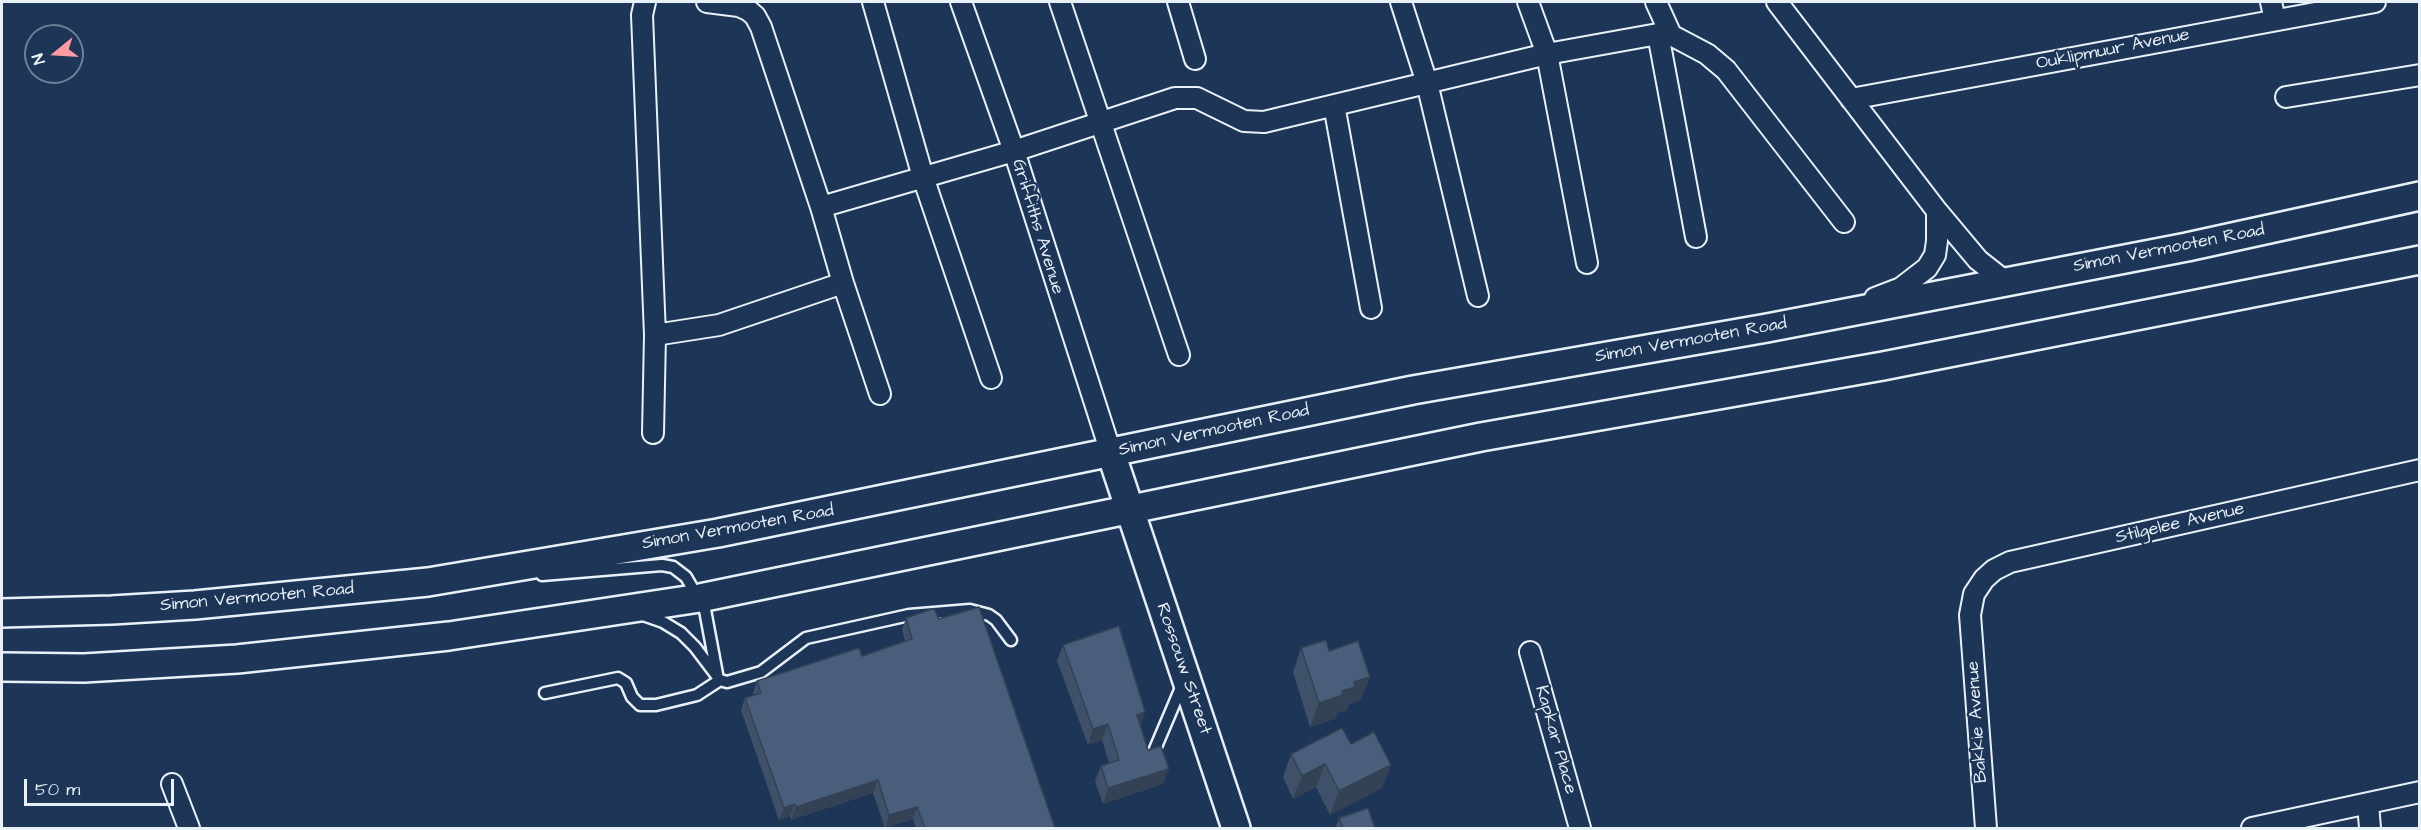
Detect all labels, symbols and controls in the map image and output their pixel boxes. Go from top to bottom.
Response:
north arrow [24,24,84,84]
street label: Ouklipmuur Avenue [2034,25,2192,75]
text: N [27,51,51,67]
street label: Griffiths Avenue [1006,157,1068,297]
street label: Simon Vermooten Road [2072,220,2266,278]
street label: Simon Vermooten Road [1593,313,1789,369]
street label: Simon Vermooten Road [1117,400,1311,462]
street label: Stilgelee Avenue [2114,499,2246,549]
street label: Simon Vermooten Road [640,500,836,556]
street label: Simon Vermooten Road [159,579,355,617]
street label: Rossouw Street [1150,600,1216,738]
street label: Bakkie Avenue [1963,660,1993,784]
street label: Kapkar Place [1529,683,1581,797]
scale bar [27,767,177,805]
text: 50 m [35,777,80,802]

